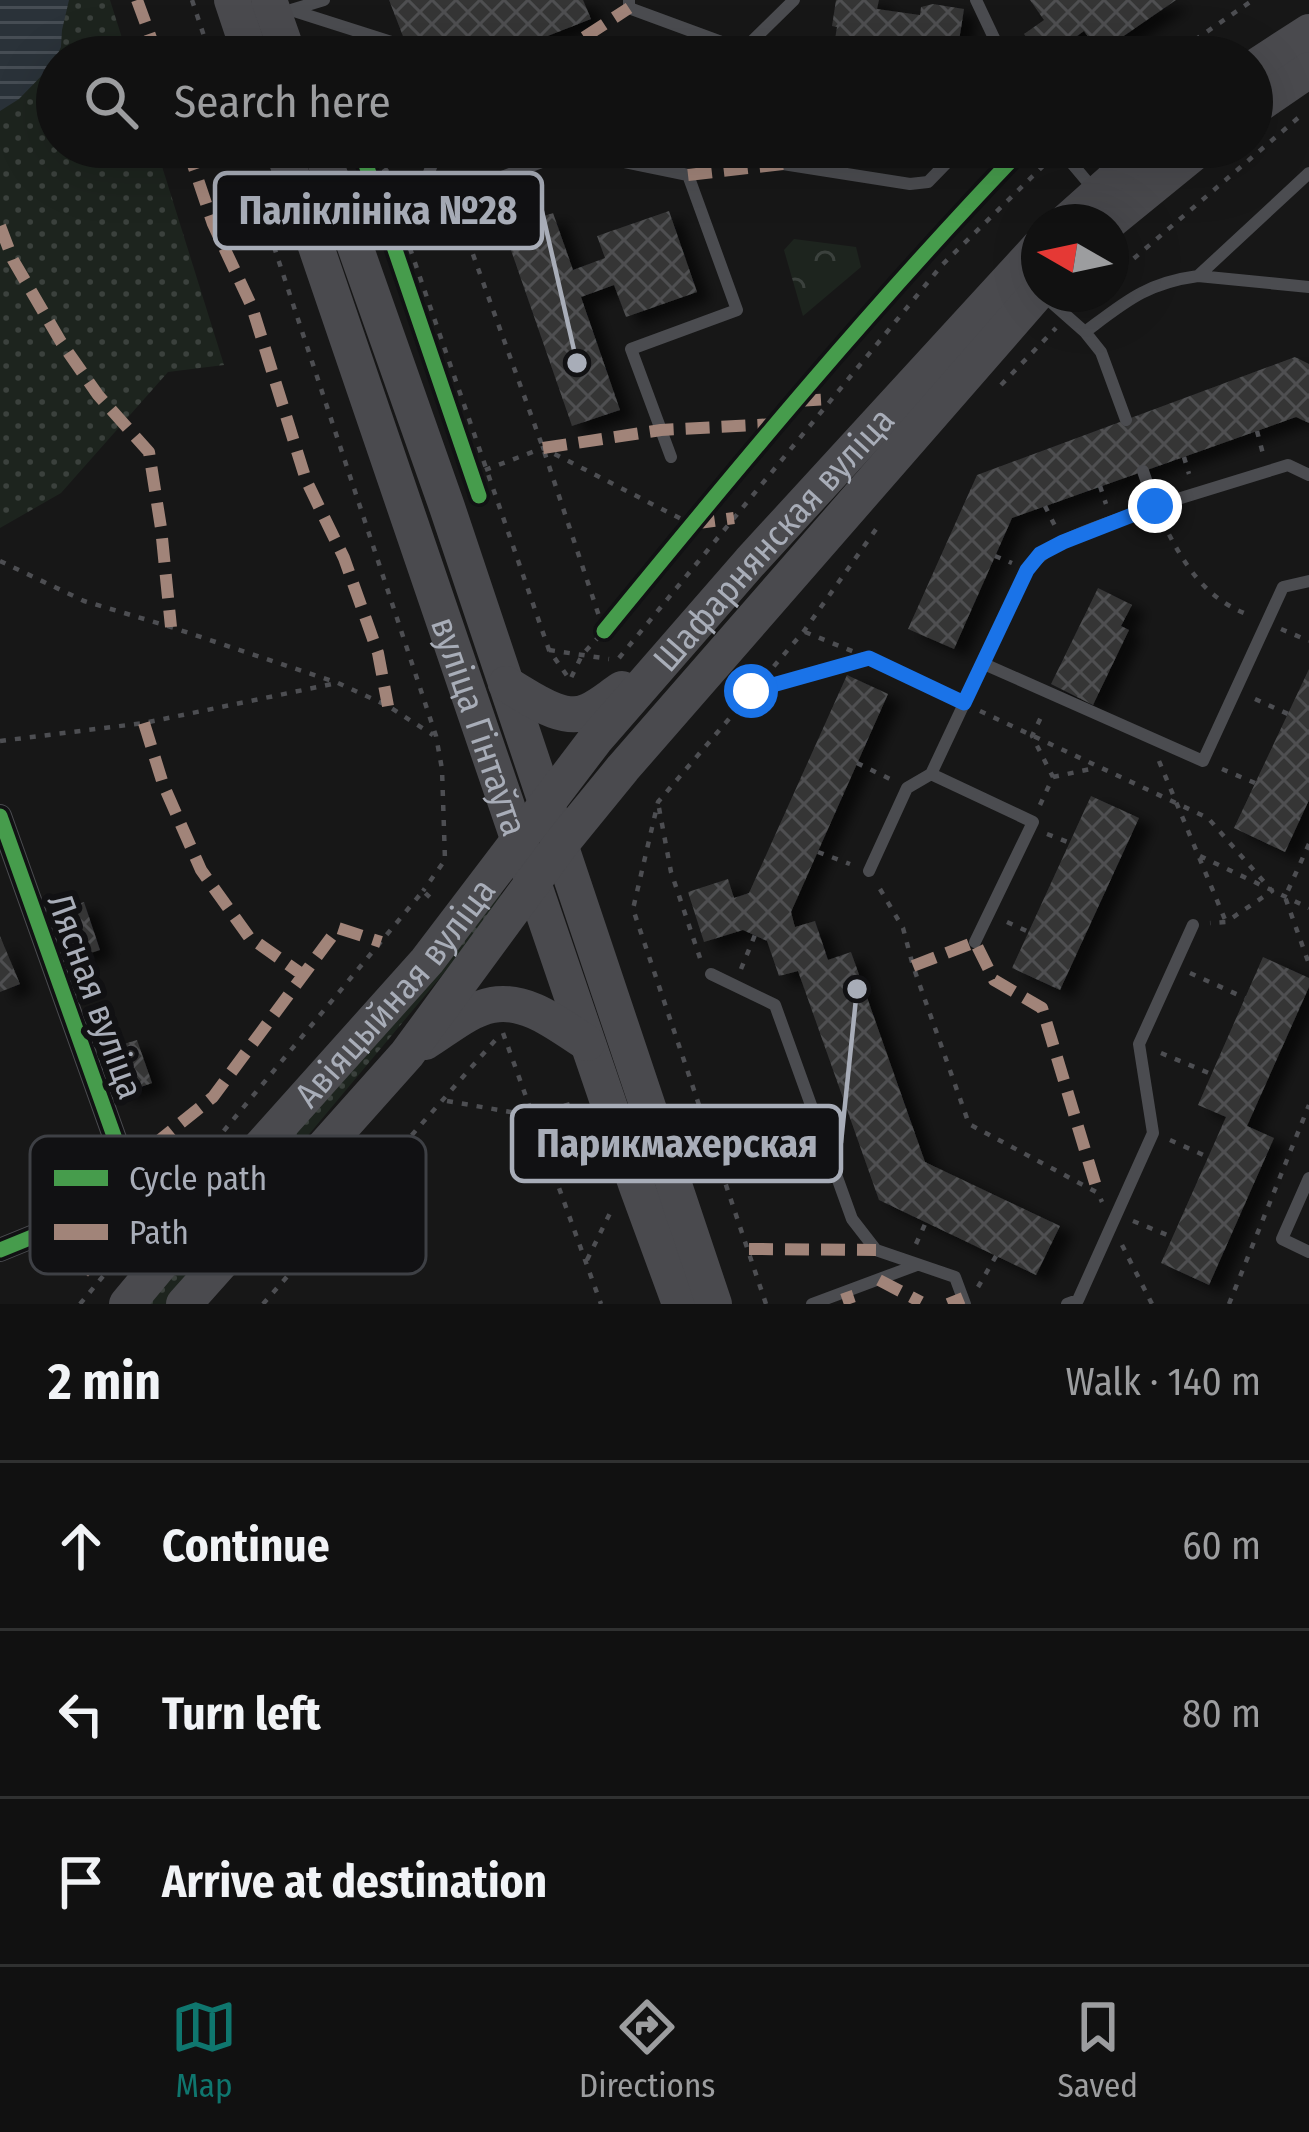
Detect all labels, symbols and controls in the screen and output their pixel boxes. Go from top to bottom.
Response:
search box [36,36,1273,168]
icon: search [78,69,144,135]
text: Search here [174,75,391,129]
callout: Паліклініка №28 [215,173,542,248]
text: Паліклініка №28 [239,188,517,234]
north arrow [1021,204,1129,312]
street label: Шафарнянская вуліца [644,399,904,681]
route end [1128,479,1182,533]
street label: вуліца Гінтаўта [421,611,536,842]
route start [724,664,778,718]
street label: Авіяцыйная вуліца [286,870,505,1117]
street label: Лясная вуліца [38,888,153,1105]
callout: Парикмахерская [512,1106,841,1181]
text: Парикмахерская [536,1121,818,1167]
legend [30,1136,426,1274]
text: Cycle path [129,1159,267,1199]
text: Path [129,1213,189,1253]
text: 2 min [48,1351,161,1413]
text: Walk · 140 m [1066,1359,1261,1405]
icon: ahead [48,1513,114,1579]
text: Continue [162,1519,330,1573]
text: 60 m [1182,1523,1261,1569]
icon: left [48,1681,114,1747]
text: Turn left [162,1687,321,1741]
text: 80 m [1182,1691,1261,1737]
icon: arrive [48,1849,114,1915]
text: Arrive at destination [162,1855,547,1909]
tab: Map [171,1994,237,2106]
tab: Directions [579,1994,715,2106]
tab: Saved [1057,1994,1138,2106]

